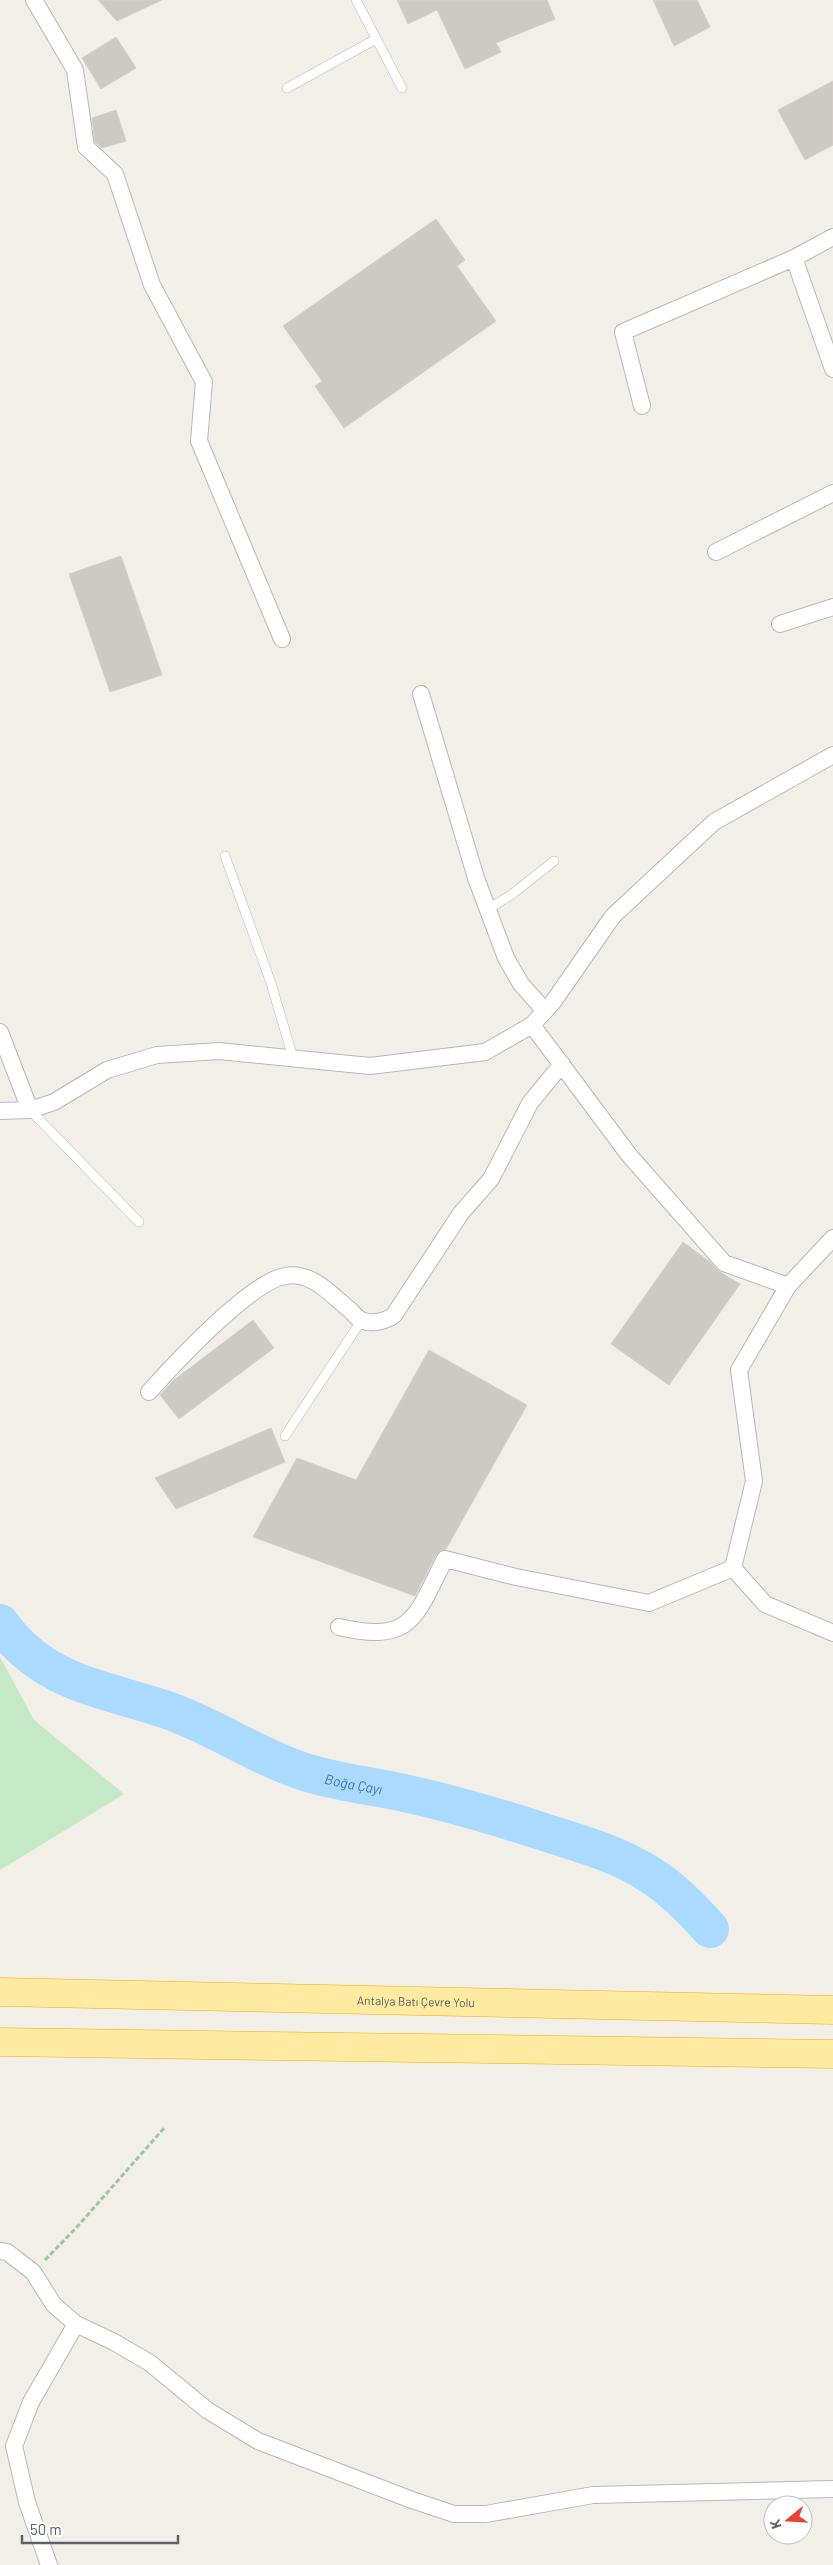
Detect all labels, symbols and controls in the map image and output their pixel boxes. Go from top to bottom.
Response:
water label: Boğa Çayı [323,1769,384,1797]
street label: Antalya Batı Çevre Yolu [357,1993,475,2009]
north arrow [763,2495,813,2545]
scale bar [22,2512,179,2544]
text: K [766,2517,785,2531]
text: 50 m [30,2520,62,2538]

